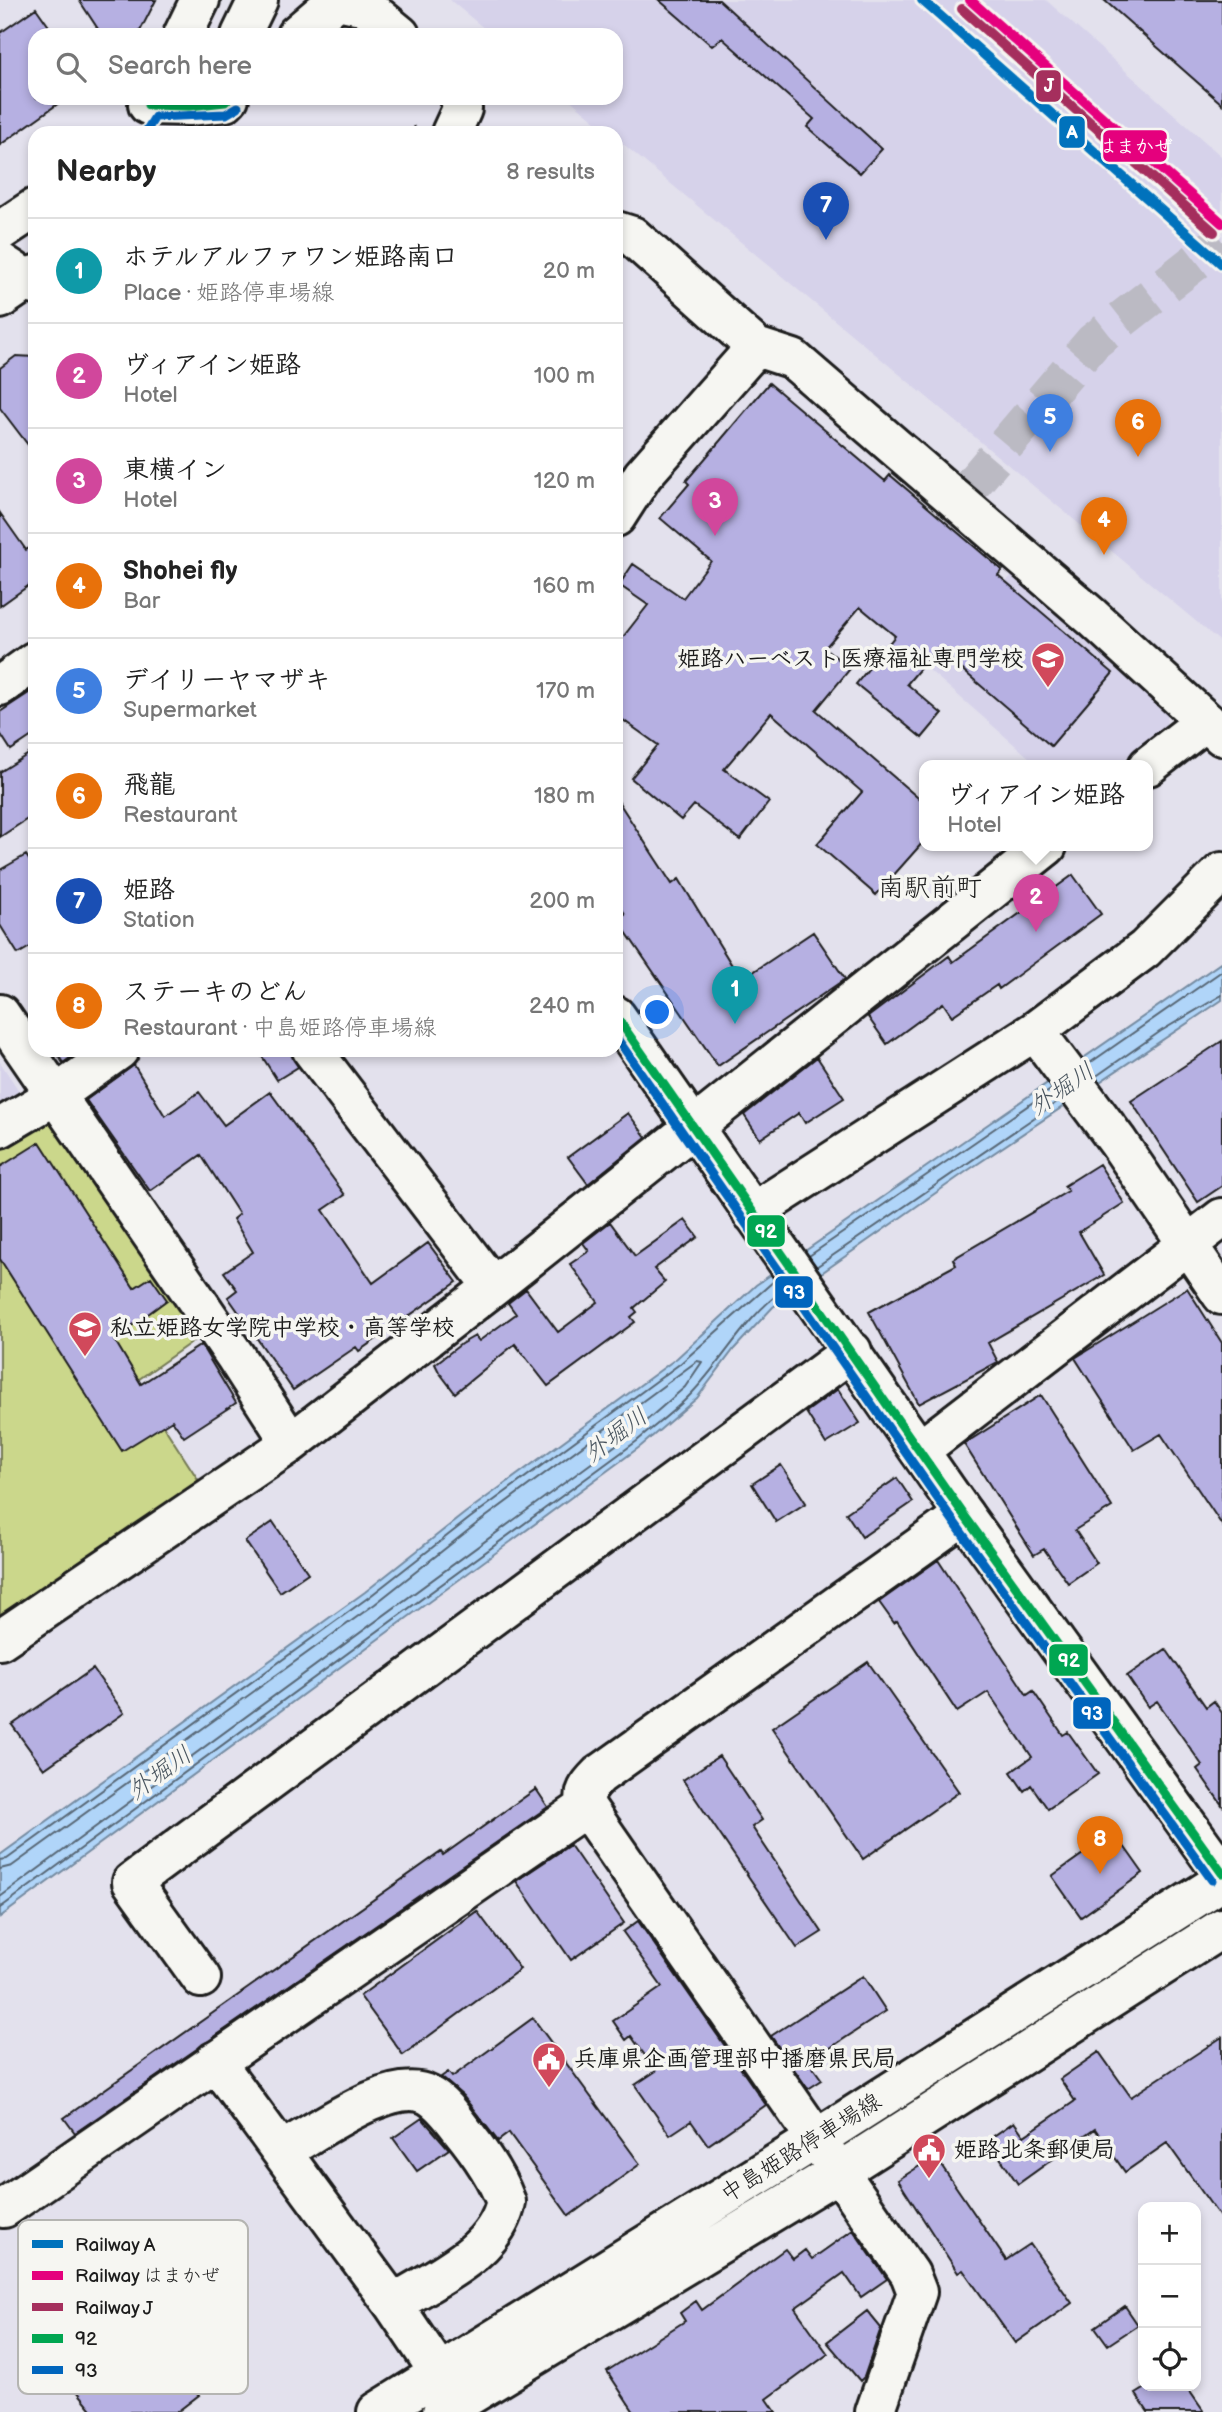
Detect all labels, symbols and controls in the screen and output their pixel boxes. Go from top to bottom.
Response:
search box [28,28,623,105]
icon: search [52,48,90,86]
text: Search here [108,51,252,82]
line badge: J [1035,69,1062,103]
text: J [1044,75,1055,98]
line badge: A [1058,115,1086,149]
text: A [1065,122,1078,145]
line badge: はまかぜ [1102,129,1168,163]
text: はまかぜ [1097,136,1173,159]
text: Nearby [56,154,156,190]
text: 8 results [506,158,595,186]
pin: 7 [803,182,849,240]
text: ホテルアルファワン姫路南口 [123,242,458,273]
text: 1 [74,257,84,285]
text: 20 m [543,257,595,285]
text: Place · 姫路停車場線 [123,279,334,307]
text: ヴィアイン姫路 [123,350,301,381]
text: 2 [72,362,86,390]
text: 100 m [534,362,595,390]
text: Hotel [123,381,178,409]
pin: 5 [1027,394,1073,452]
pin: 6 [1115,399,1161,457]
text: 東横イン [123,455,227,486]
text: 3 [72,467,86,495]
text: 120 m [534,467,595,495]
pin: 3 [692,478,738,536]
text: Hotel [123,486,178,514]
pin: 4 [1081,497,1127,555]
text: Shohei fly [123,556,237,587]
text: 4 [72,572,86,600]
text: 160 m [533,572,595,600]
text: Bar [123,587,160,615]
school or university icon: 姫路ハーベスト医療福祉専門学校 [1029,640,1067,689]
place label: 姫路ハーベスト医療福祉専門学校 [677,645,1024,673]
text: デイリーヤマザキ [123,665,330,696]
text: 5 [72,677,86,705]
text: 170 m [536,677,595,705]
text: Supermarket [123,696,257,724]
popup [919,760,1153,851]
text: 飛龍 [123,770,175,801]
text: ヴィアイン姫路 [947,780,1125,811]
text: 6 [72,782,86,810]
text: 180 m [534,782,595,810]
text: Restaurant [123,801,237,829]
text: Hotel [947,811,1002,839]
district label: 南駅前町 [878,873,982,904]
pin: 2 [1013,874,1059,932]
text: 姫路 [123,875,175,906]
text: 7 [73,887,85,915]
text: 200 m [529,887,595,915]
text: Station [123,906,195,934]
pin: 1 [712,966,758,1024]
text: ステーキのどん [123,977,308,1008]
text: 8 [72,992,86,1020]
text: 240 m [529,992,595,1020]
your location [640,995,674,1029]
text: Restaurant · 中島姫路停車場線 [123,1014,436,1042]
water label: 外堀川 [1024,1056,1100,1122]
line badge: 92 [746,1214,786,1248]
text: 92 [755,1221,778,1244]
line badge: 93 [774,1275,814,1309]
text: 93 [783,1282,805,1305]
school or university icon: 私立姫路女学院中学校・高等学校 [66,1309,104,1358]
place label: 私立姫路女学院中学校・高等学校 [110,1314,455,1342]
water label: 外堀川 [579,1402,653,1468]
line badge: 92 [1048,1643,1089,1677]
text: 92 [1058,1650,1081,1673]
line badge: 93 [1072,1696,1112,1730]
text: 93 [1081,1703,1103,1726]
water label: 外堀川 [122,1740,198,1806]
pin: 8 [1077,1816,1123,1874]
public building icon: 兵庫県企画管理部中播磨県民局 [530,2040,568,2089]
place label: 兵庫県企画管理部中播磨県民局 [574,2045,896,2073]
street label: 中島姫路停車場線 [716,2087,886,2209]
public building icon: 姫路北条郵便局 [910,2131,948,2180]
place label: 姫路北条郵便局 [954,2136,1115,2164]
map controls [1138,2202,1201,2391]
button: + [1138,2202,1201,2265]
legend [18,2220,248,2394]
text: Railway A [75,2234,156,2257]
text: Railway はまかぜ [75,2265,220,2288]
button: − [1138,2265,1201,2328]
text: Railway J [75,2297,154,2320]
text: 92 [75,2328,98,2351]
button: locate [1138,2328,1201,2391]
text: 93 [75,2360,98,2383]

